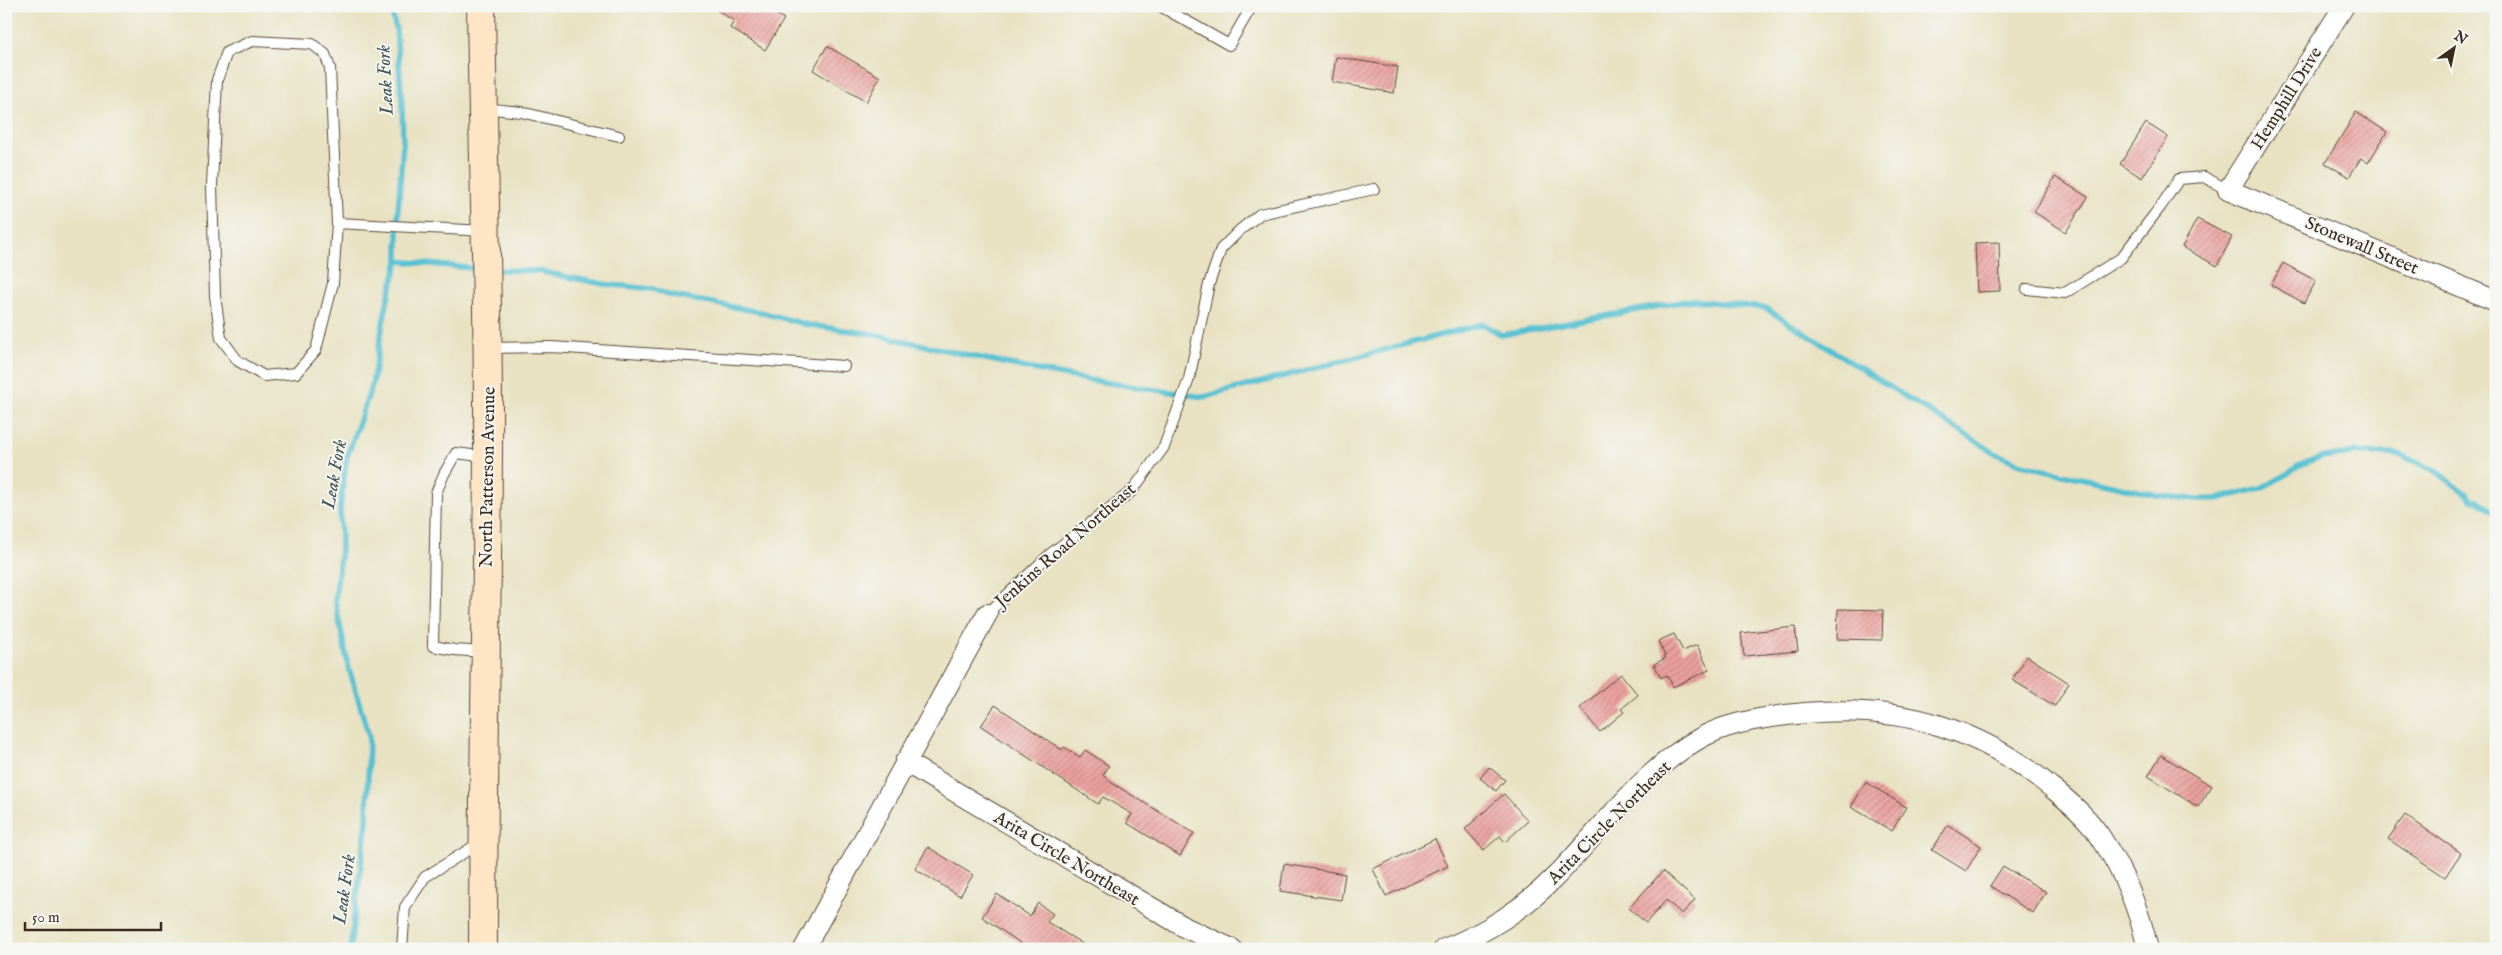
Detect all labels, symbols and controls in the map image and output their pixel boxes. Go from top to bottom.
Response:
north arrow [2430,22,2480,72]
text: N [2450,27,2471,49]
street label: Hemphill Drive [2246,43,2328,155]
water label: Leak Fork [372,44,400,117]
street label: Stonewall Street [2301,212,2422,281]
street label: North Patterson Avenue [475,386,502,568]
water label: Leak Fork [317,437,353,512]
street label: Jenkins Road Northeast [989,479,1141,615]
street label: Arita Circle Northeast [1543,756,1677,891]
street label: Arita Circle Northeast [988,806,1143,912]
water label: Leak Fork [328,853,362,927]
scale bar [25,900,161,932]
text: 50 m [32,908,60,927]

